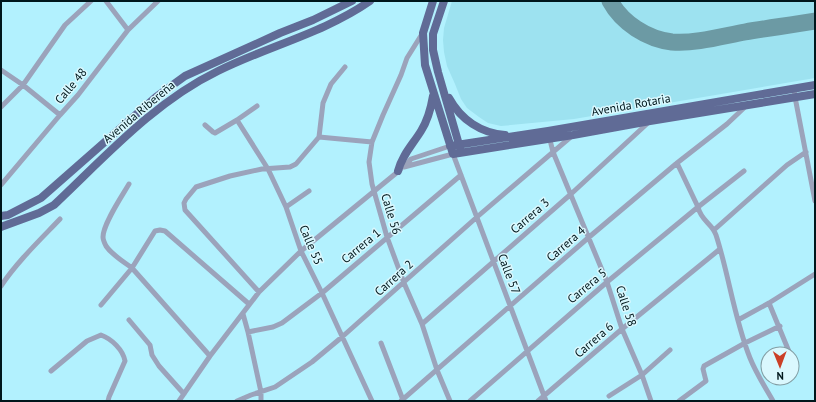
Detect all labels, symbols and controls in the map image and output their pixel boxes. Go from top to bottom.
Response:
street label: Calle 48 [51,65,90,107]
street label: Avenida Ribereña [100,77,178,146]
street label: Avenida Rotaria [590,90,672,119]
street label: Calle 56 [378,192,405,236]
street label: Carrera 3 [507,195,552,237]
street label: Carrera 4 [543,222,589,265]
street label: Calle 55 [296,223,327,267]
street label: Carrera 1 [338,225,383,266]
street label: Calle 57 [495,252,524,296]
street label: Carrera 2 [371,256,416,299]
street label: Carrera 5 [564,265,609,306]
street label: Calle 58 [613,284,640,328]
street label: Carrera 6 [571,319,616,361]
north arrow [760,346,800,386]
text: N [776,369,784,383]

